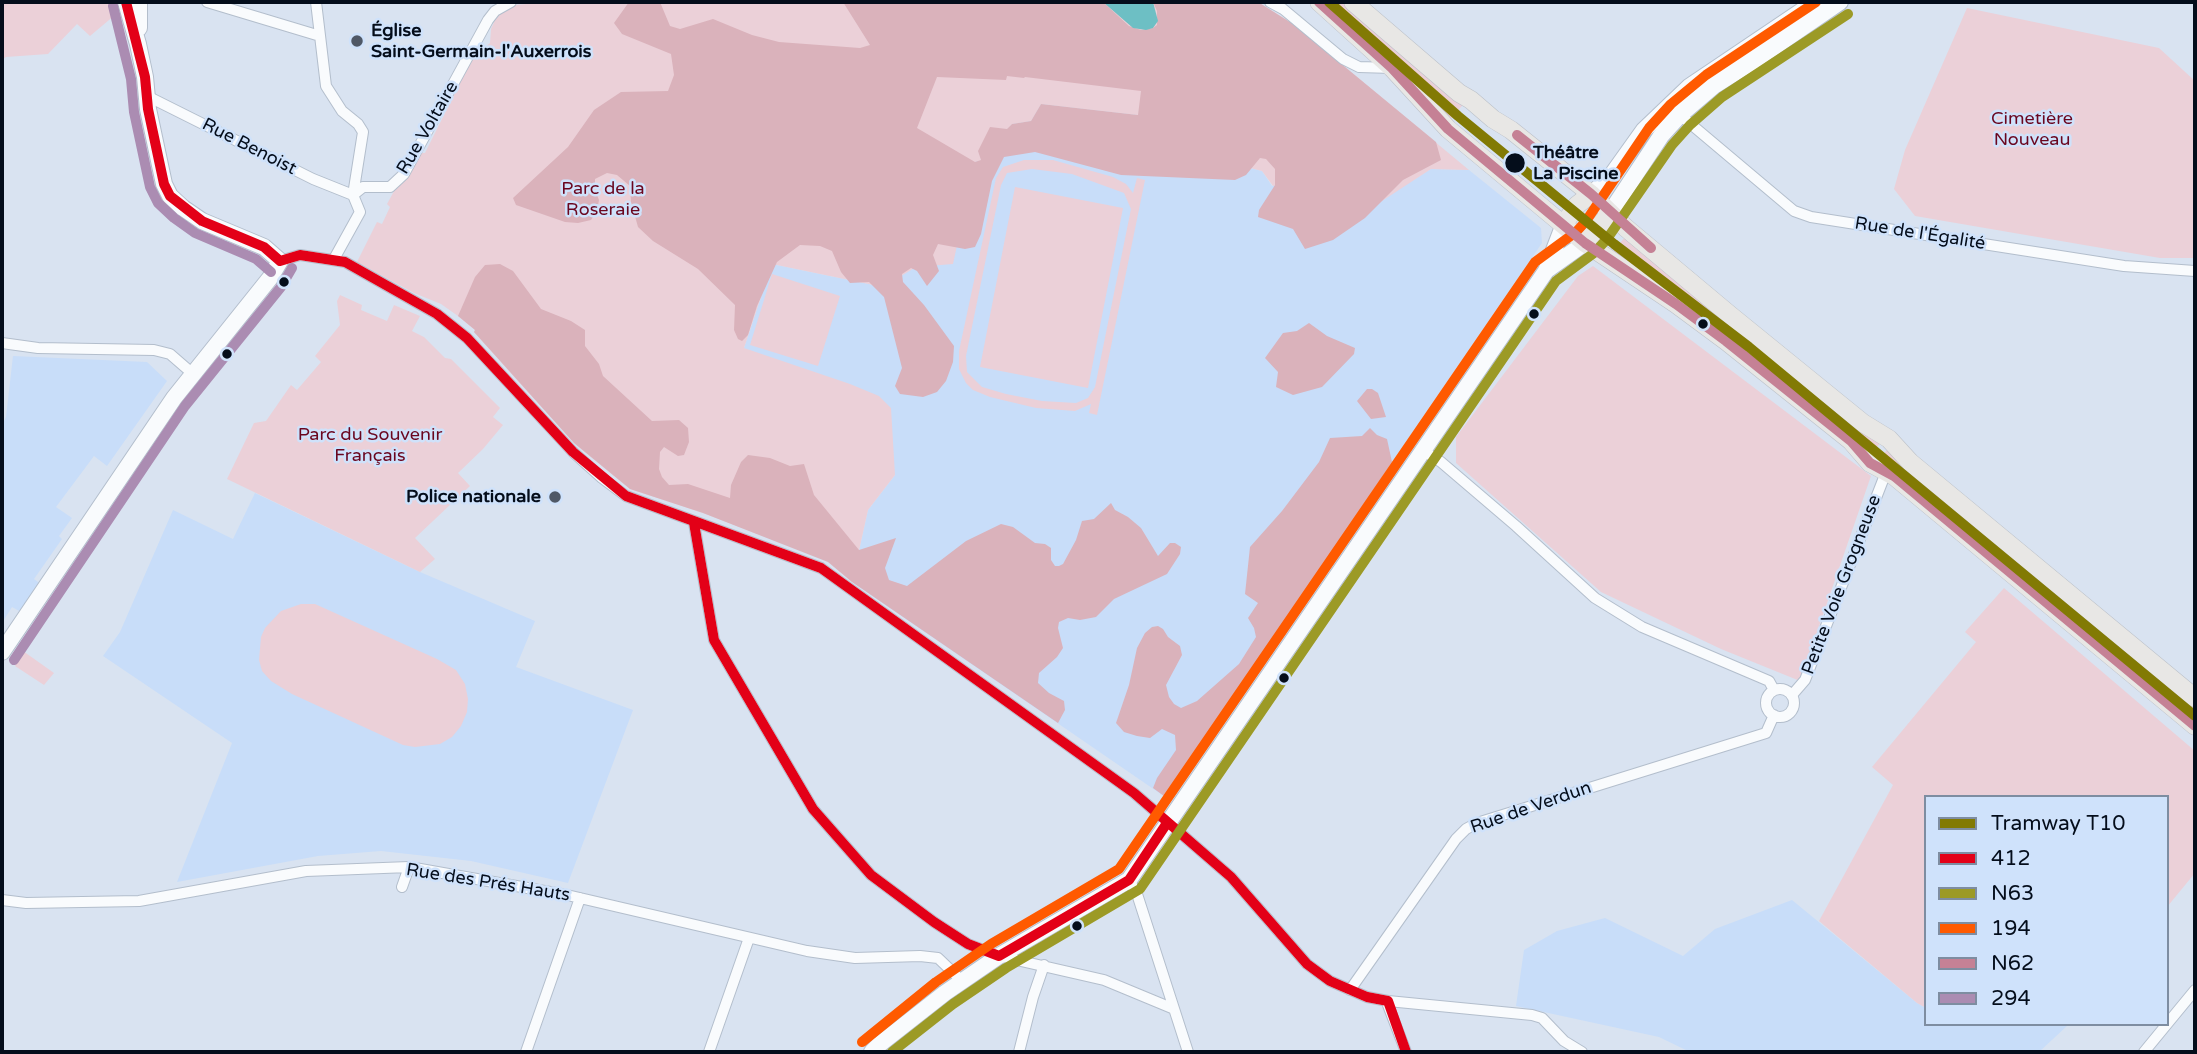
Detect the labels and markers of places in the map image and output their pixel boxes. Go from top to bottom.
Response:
place label: Église Saint-Germain-l'Auxerrois [371,20,591,62]
marker: Église Saint-Germain-l'Auxerrois [349,33,365,49]
place label: Théâtre La Piscine [1533,142,1618,184]
marker: Théâtre La Piscine [1503,151,1527,175]
unlabelled marker [277,275,291,289]
unlabelled marker [1527,307,1541,321]
unlabelled marker [1696,317,1710,331]
unlabelled marker [220,347,234,361]
place label: Police nationale [406,486,541,508]
marker: Police nationale [547,489,563,505]
unlabelled marker [1277,671,1291,685]
unlabelled marker [1070,919,1084,933]

